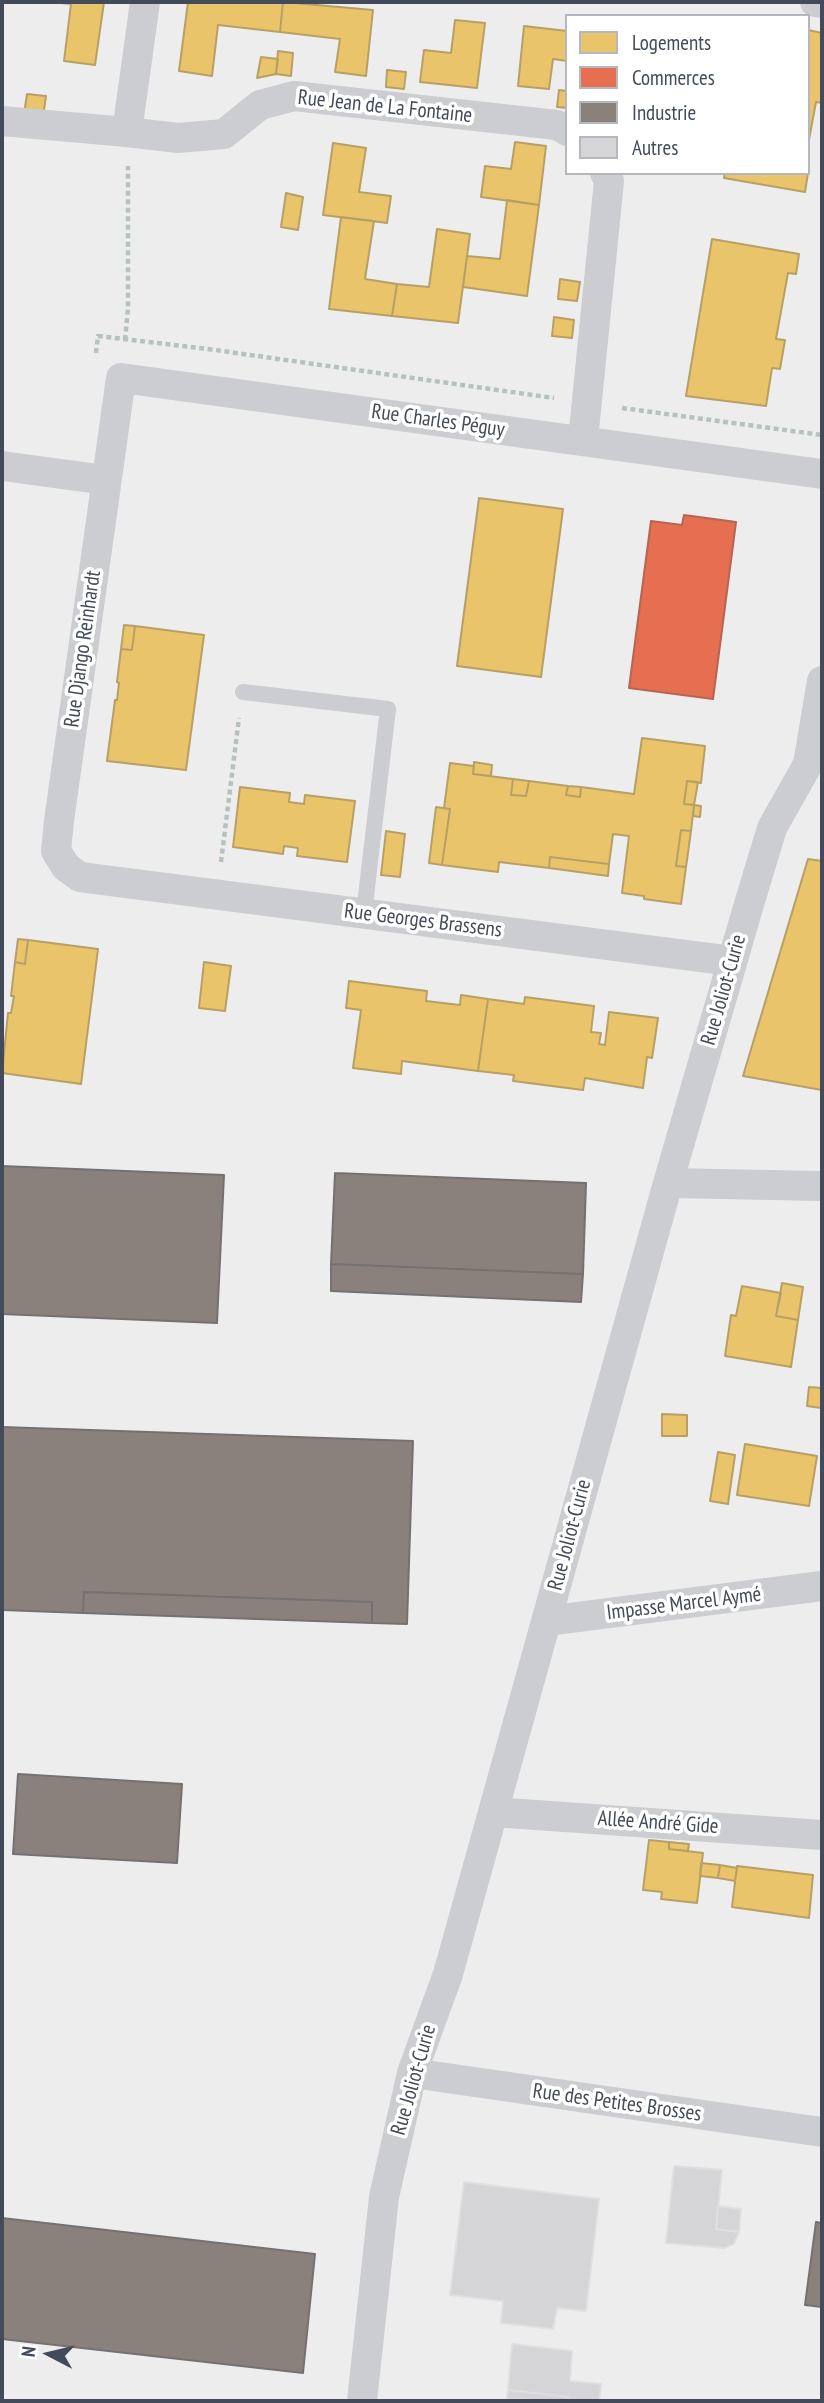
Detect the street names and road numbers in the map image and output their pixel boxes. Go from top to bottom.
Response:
street label: Rue Jean de La Fontaine [297,85,473,129]
street label: Rue Charles Péguy [370,399,506,443]
street label: Rue Django Reinhardt [60,569,106,729]
street label: Rue Georges Brassens [343,899,503,943]
street label: Rue Joliot-Curie [696,932,752,1048]
street label: Rue Joliot-Curie [543,1477,597,1593]
street label: Impasse Marcel Aymé [605,1582,763,1626]
street label: Allée André Gide [597,1806,719,1840]
street label: Rue Joliot-Curie [386,2022,442,2138]
street label: Rue des Petites Brosses [531,2079,703,2127]

